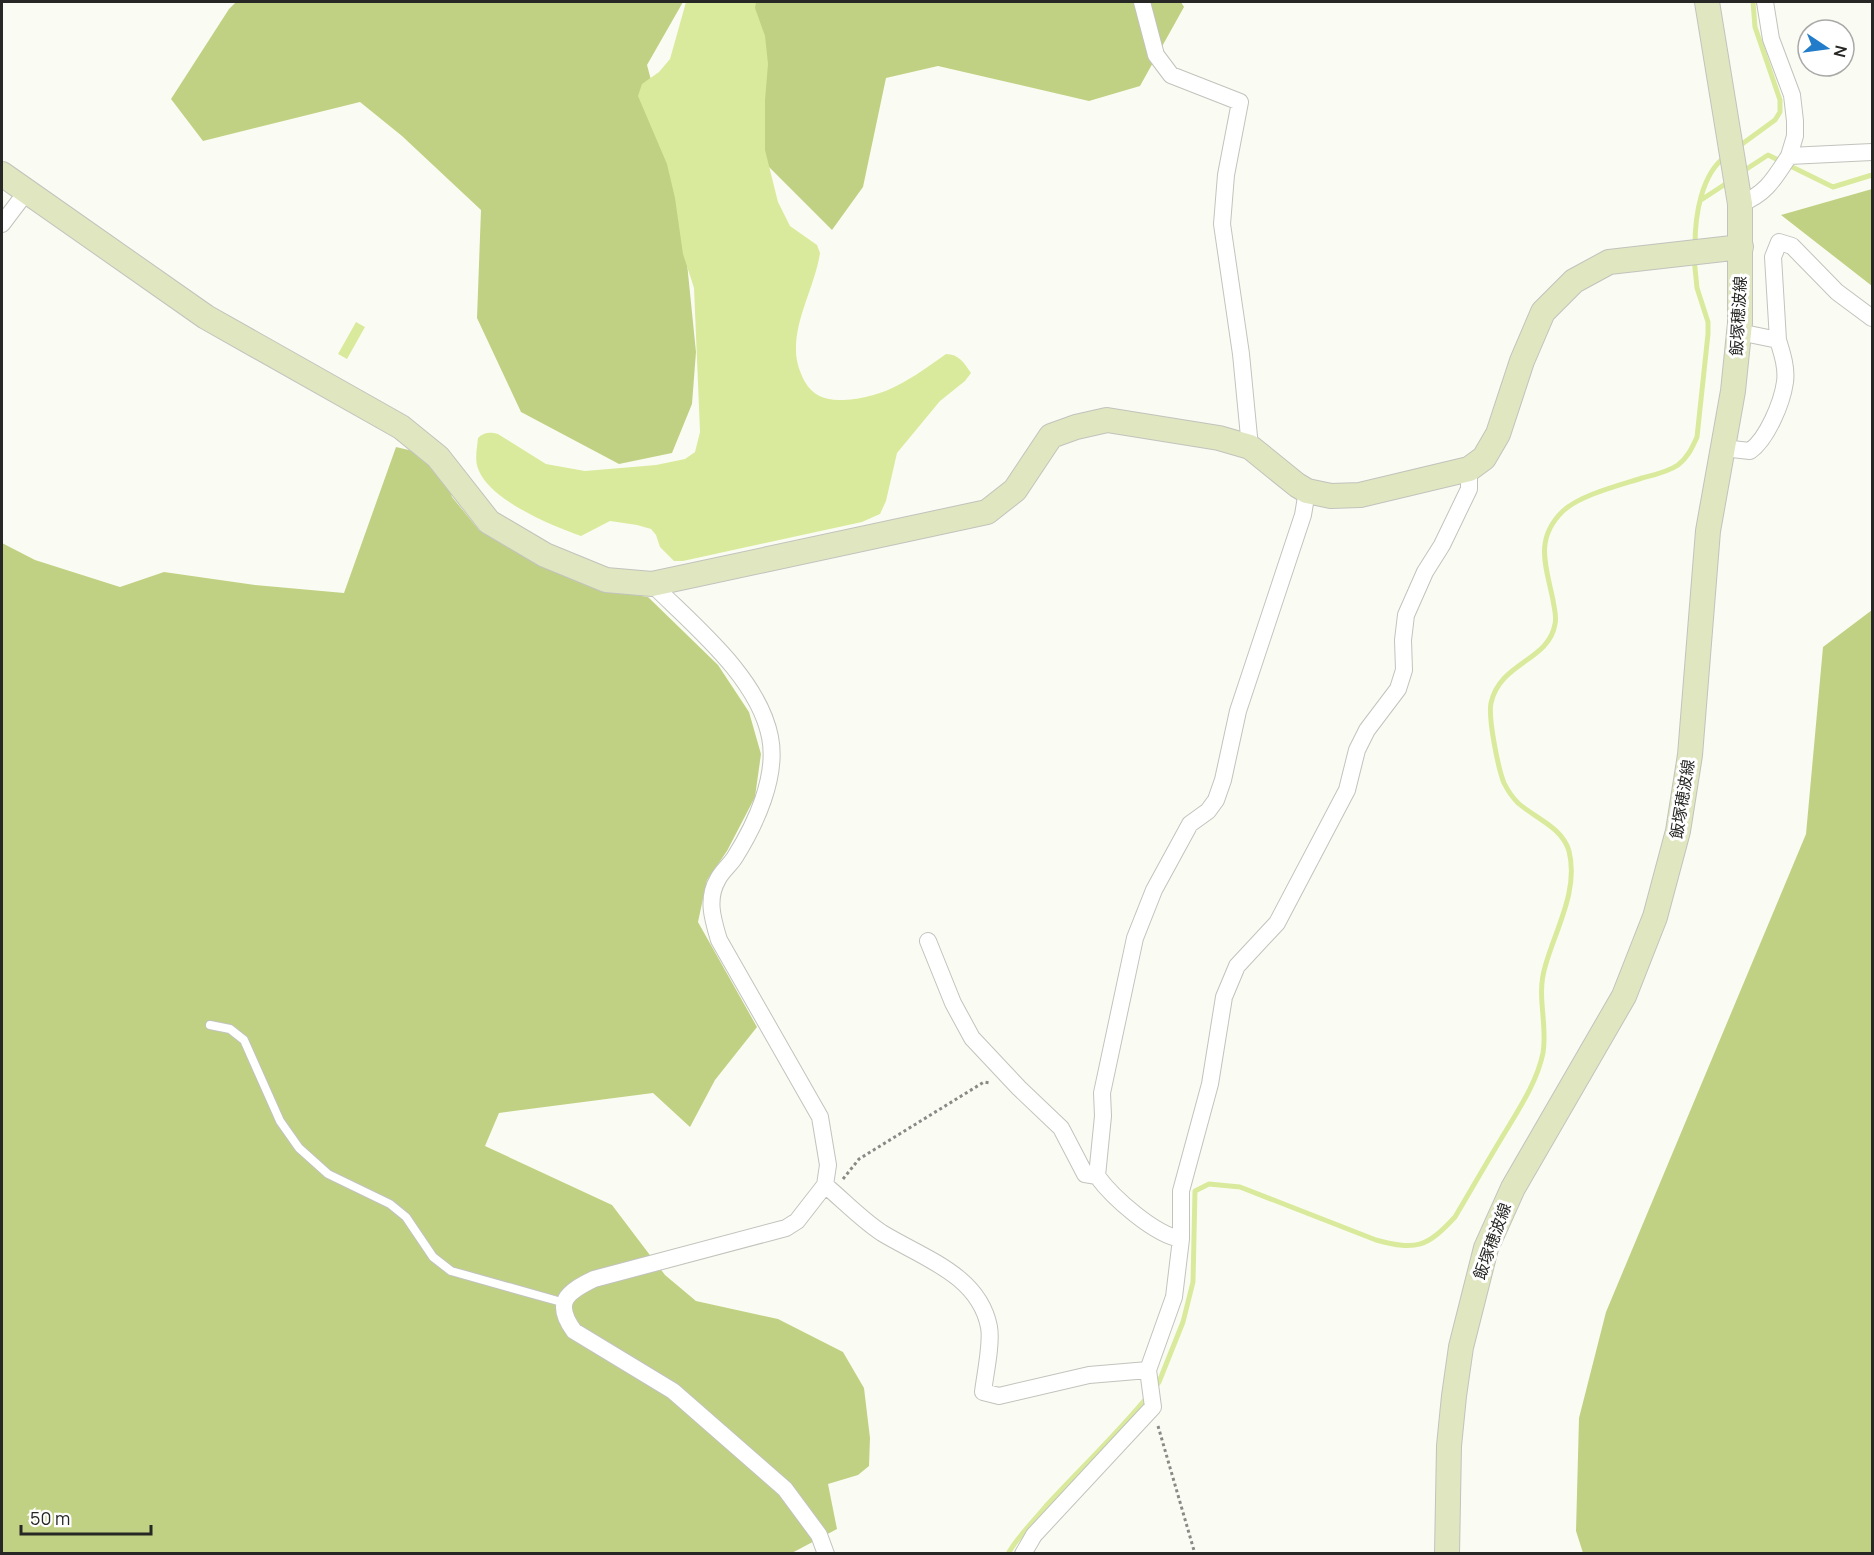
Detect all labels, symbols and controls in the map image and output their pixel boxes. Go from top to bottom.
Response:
north arrow [1796,18,1856,78]
text: N [1829,43,1853,59]
street label: 飯塚穂波線 [1725,275,1751,357]
street label: 飯塚穂波線 [1665,758,1699,840]
street label: 飯塚穂波線 [1468,1200,1516,1282]
scale bar [21,1498,152,1536]
text: 50 m [30,1506,70,1530]

